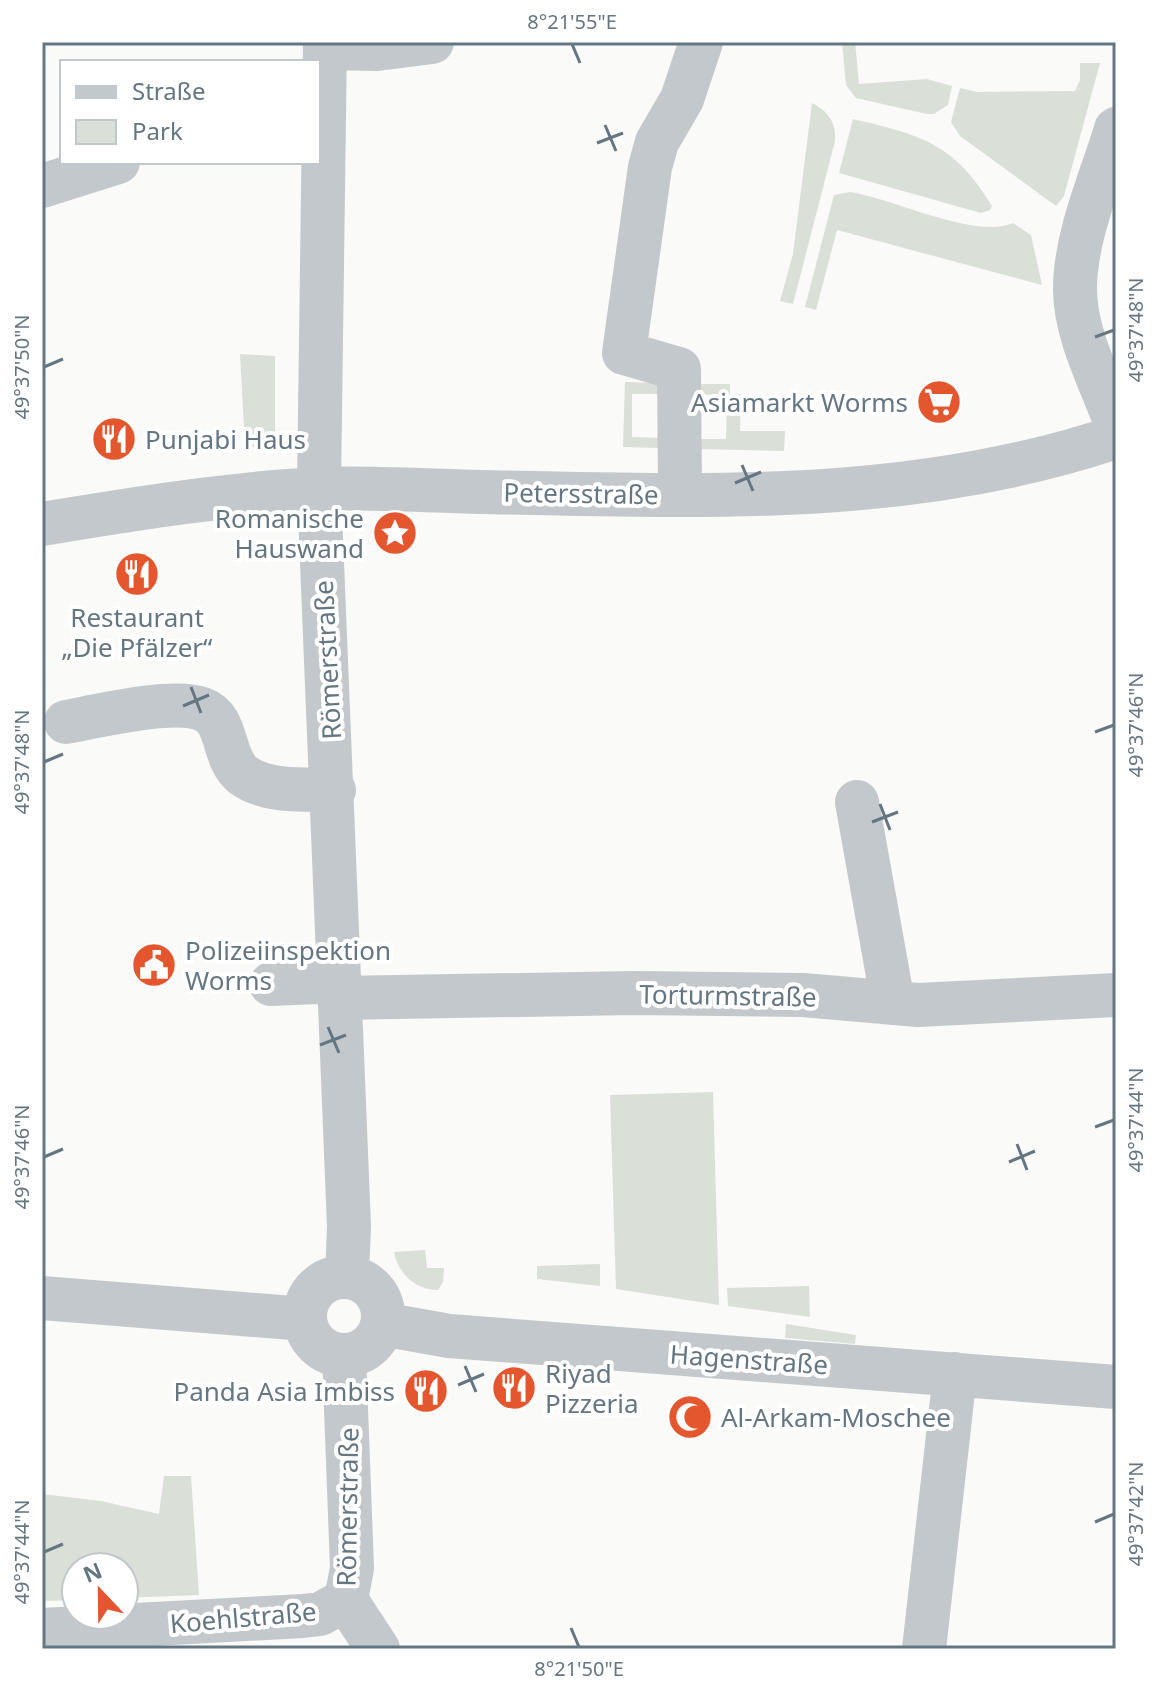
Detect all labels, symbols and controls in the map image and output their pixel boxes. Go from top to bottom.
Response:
text: 8°21'55"E [527,8,617,35]
legend [60,60,320,164]
text: Straße [132,74,205,107]
text: Park [132,114,183,147]
text: 49°37'48"N [1122,277,1149,383]
text: 49°37'50"N [8,314,35,420]
supermarket icon: Asiamarkt Worms [915,378,963,426]
place label: Asiamarkt Worms [691,384,908,420]
restaurant icon: Punjabi Haus [90,415,138,463]
place label: Punjabi Haus [145,421,306,457]
street label: Petersstraße [503,474,659,512]
place label: Romanische Hauswand [215,500,364,566]
place icon: Romanische Hauswand [371,509,419,557]
restaurant icon: Restaurant „Die Pfälzer“ [113,550,161,598]
street label: Römerstraße [305,579,349,741]
place label: Restaurant „Die Pfälzer“ [62,599,213,665]
text: 49°37'46"N [1122,672,1149,778]
text: 49°37'48"N [8,709,35,815]
place label: Polizeiinspektion Worms [185,932,391,998]
public building icon: Polizeiinspektion Worms [130,941,178,989]
street label: Torturmstraße [639,975,817,1015]
text: 49°37'44"N [1122,1067,1149,1173]
text: 49°37'46"N [8,1104,35,1210]
street label: Hagenstraße [669,1336,829,1382]
place label: Riyad Pizzeria [545,1355,639,1421]
restaurant icon: Riyad Pizzeria [490,1364,538,1412]
restaurant icon: Panda Asia Imbiss [402,1367,450,1415]
place label: Panda Asia Imbiss [173,1373,395,1409]
mosque icon: Al-Arkam-Moschee [666,1393,714,1441]
place label: Al-Arkam-Moschee [721,1399,951,1435]
street label: Römerstraße [328,1427,366,1587]
text: 49°37'42"N [1122,1461,1149,1567]
text: 49°37'44"N [8,1499,35,1605]
north arrow [60,1551,140,1631]
text: N [78,1554,106,1589]
street label: Koehlstraße [168,1593,318,1641]
text: 8°21'50"E [534,1655,624,1682]

